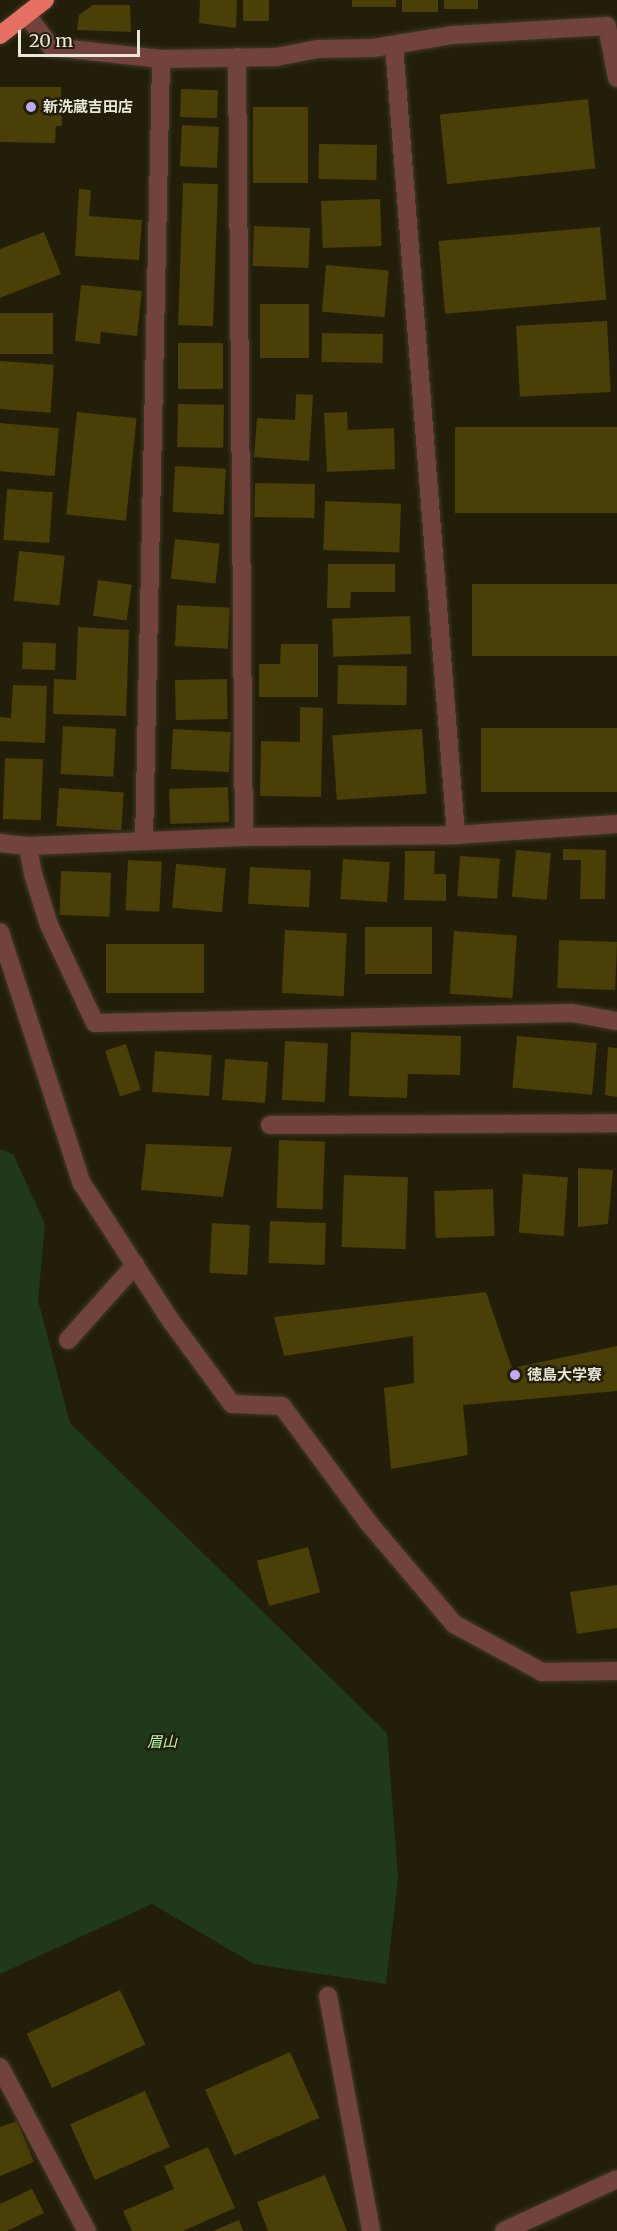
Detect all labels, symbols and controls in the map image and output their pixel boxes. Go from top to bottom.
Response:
scale bar [21,18,142,56]
text: 20 m [29,29,73,52]
place label: 新洗蔵吉田店 [43,98,133,116]
marker: 新洗蔵吉田店 [24,100,38,114]
place label: 徳島大学寮 [527,1366,602,1384]
marker: 徳島大学寮 [508,1368,522,1382]
park label: 眉山 [147,1733,177,1751]

